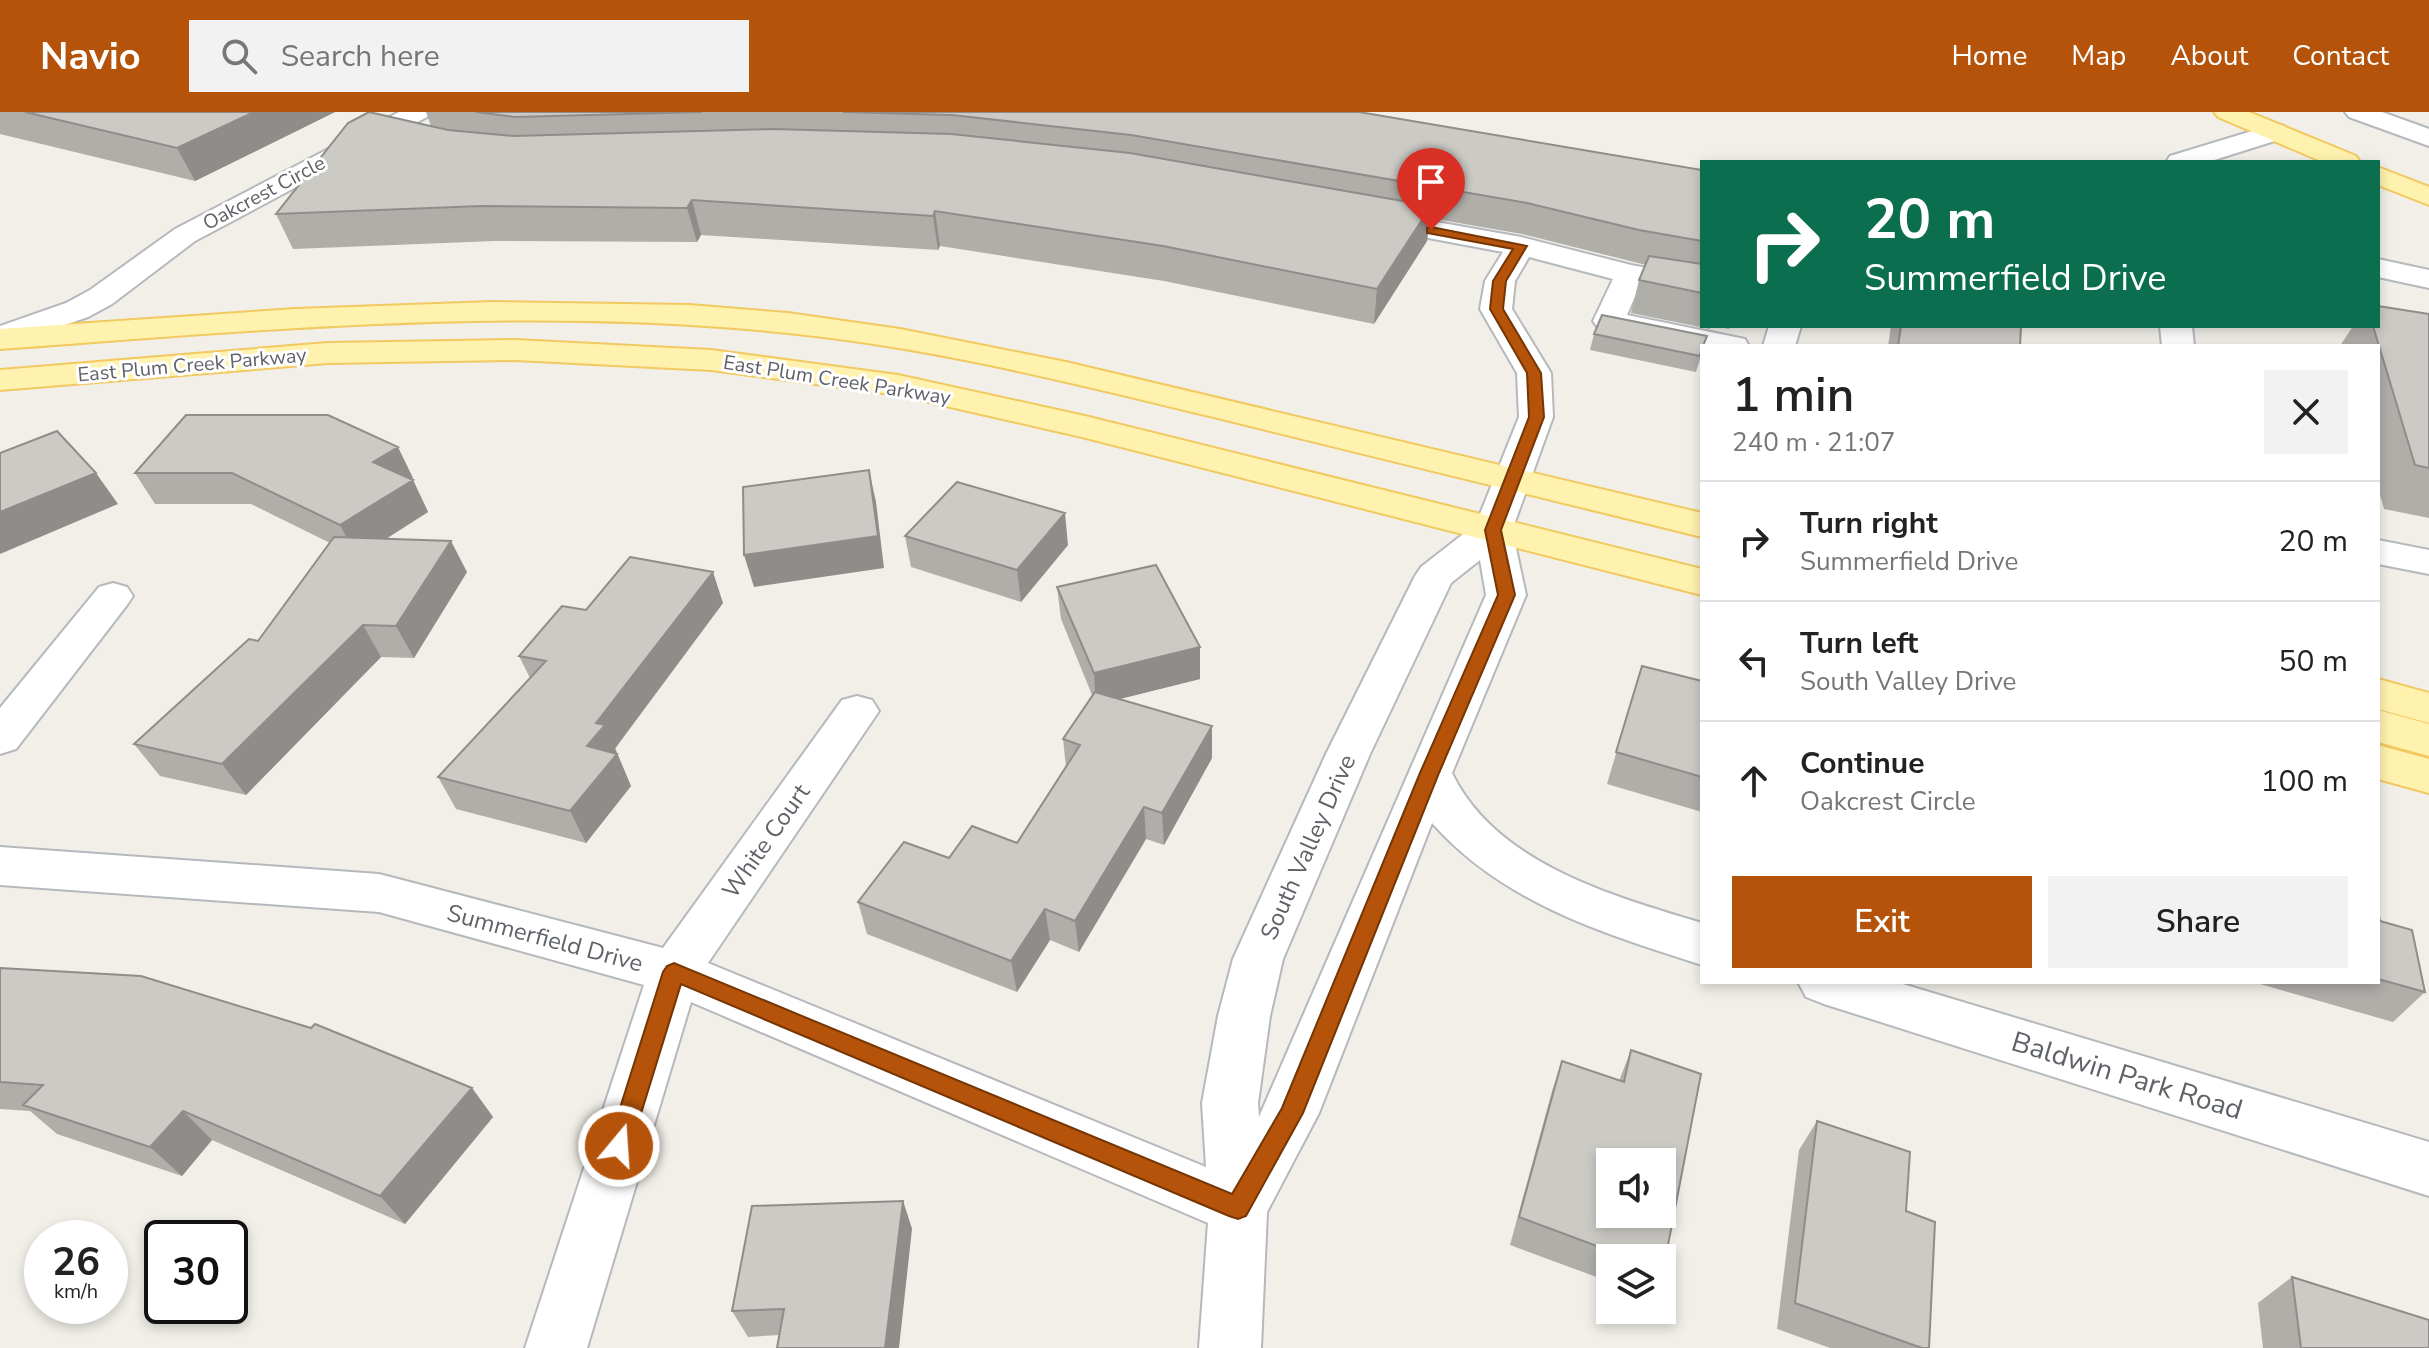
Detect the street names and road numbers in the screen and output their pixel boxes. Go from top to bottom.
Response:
street label: Oakcrest Circle [198,149,330,237]
street label: East Plum Creek Parkway [76,341,308,388]
street label: East Plum Creek Parkway [721,349,953,411]
street label: South Valley Drive [1253,749,1363,945]
street label: White Court [715,777,817,904]
street label: Summerfield Drive [444,896,646,980]
street label: Baldwin Park Road [2007,1023,2247,1129]

